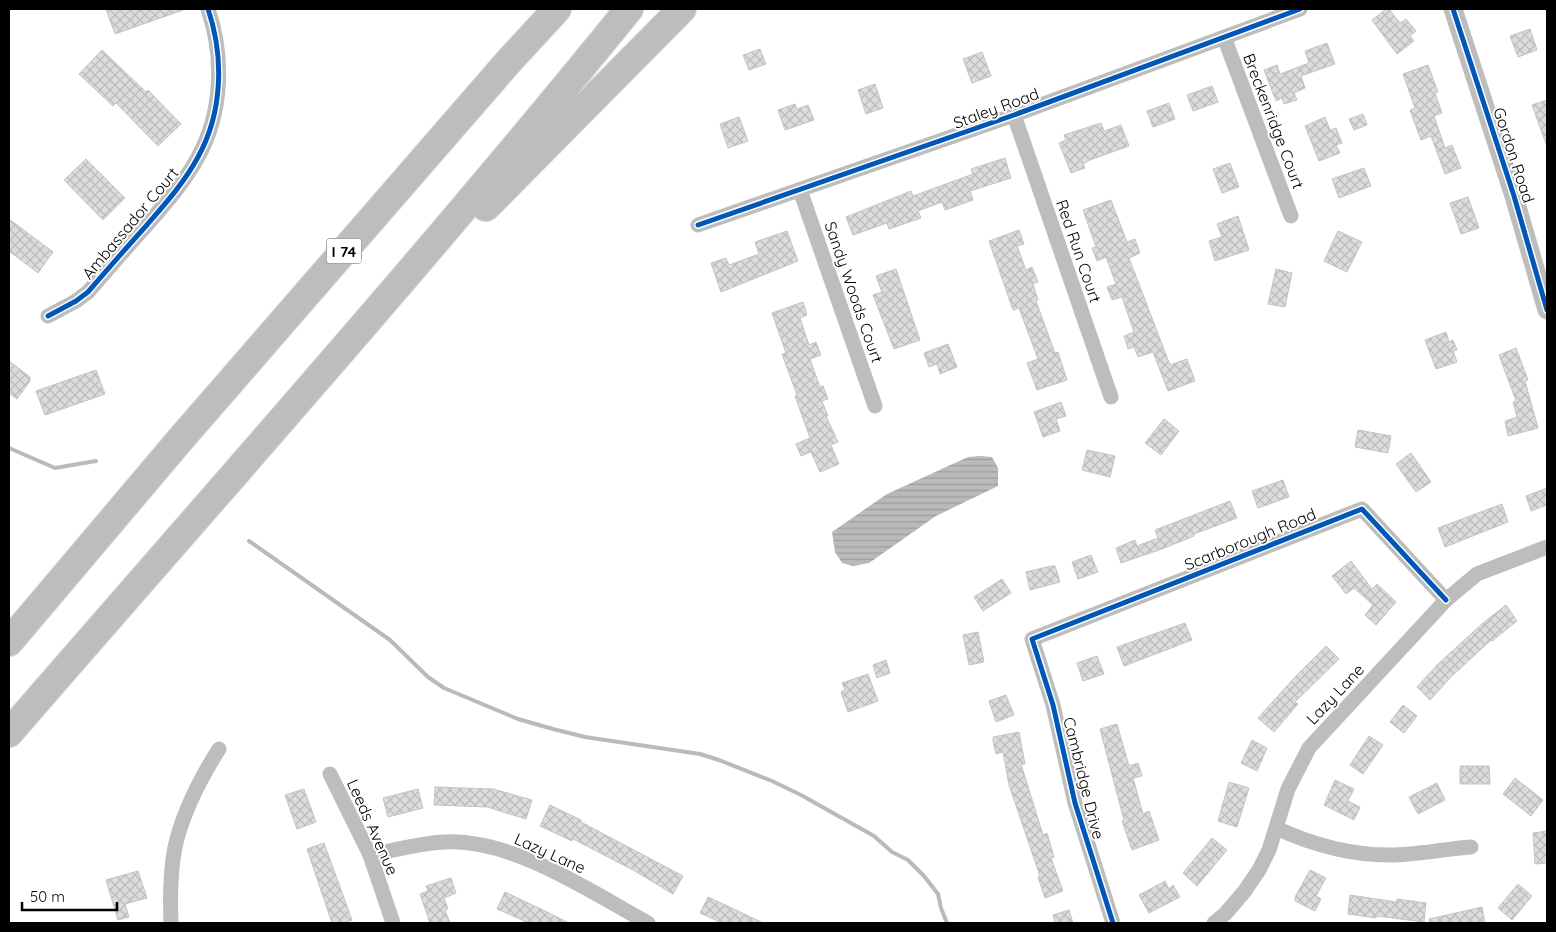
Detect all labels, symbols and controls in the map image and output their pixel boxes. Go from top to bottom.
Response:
street label: Breckenridge Court [1239,51,1309,191]
street label: Staley Road [950,83,1042,133]
street label: Gordon Road [1489,105,1539,205]
street label: Ambassador Court [77,163,183,283]
street label: Red Run Court [1052,197,1106,305]
street label: Sandy Woods Court [820,219,888,365]
road number: I 74 [326,238,362,264]
street label: Scarborough Road [1181,503,1319,575]
street label: Lazy Lane [1302,659,1368,729]
street label: Cambridge Drive [1059,715,1109,841]
street label: Leeds Avenue [343,776,403,878]
street label: Lazy Lane [511,828,589,878]
scale bar [22,880,118,912]
text: 50 m [30,887,65,906]

